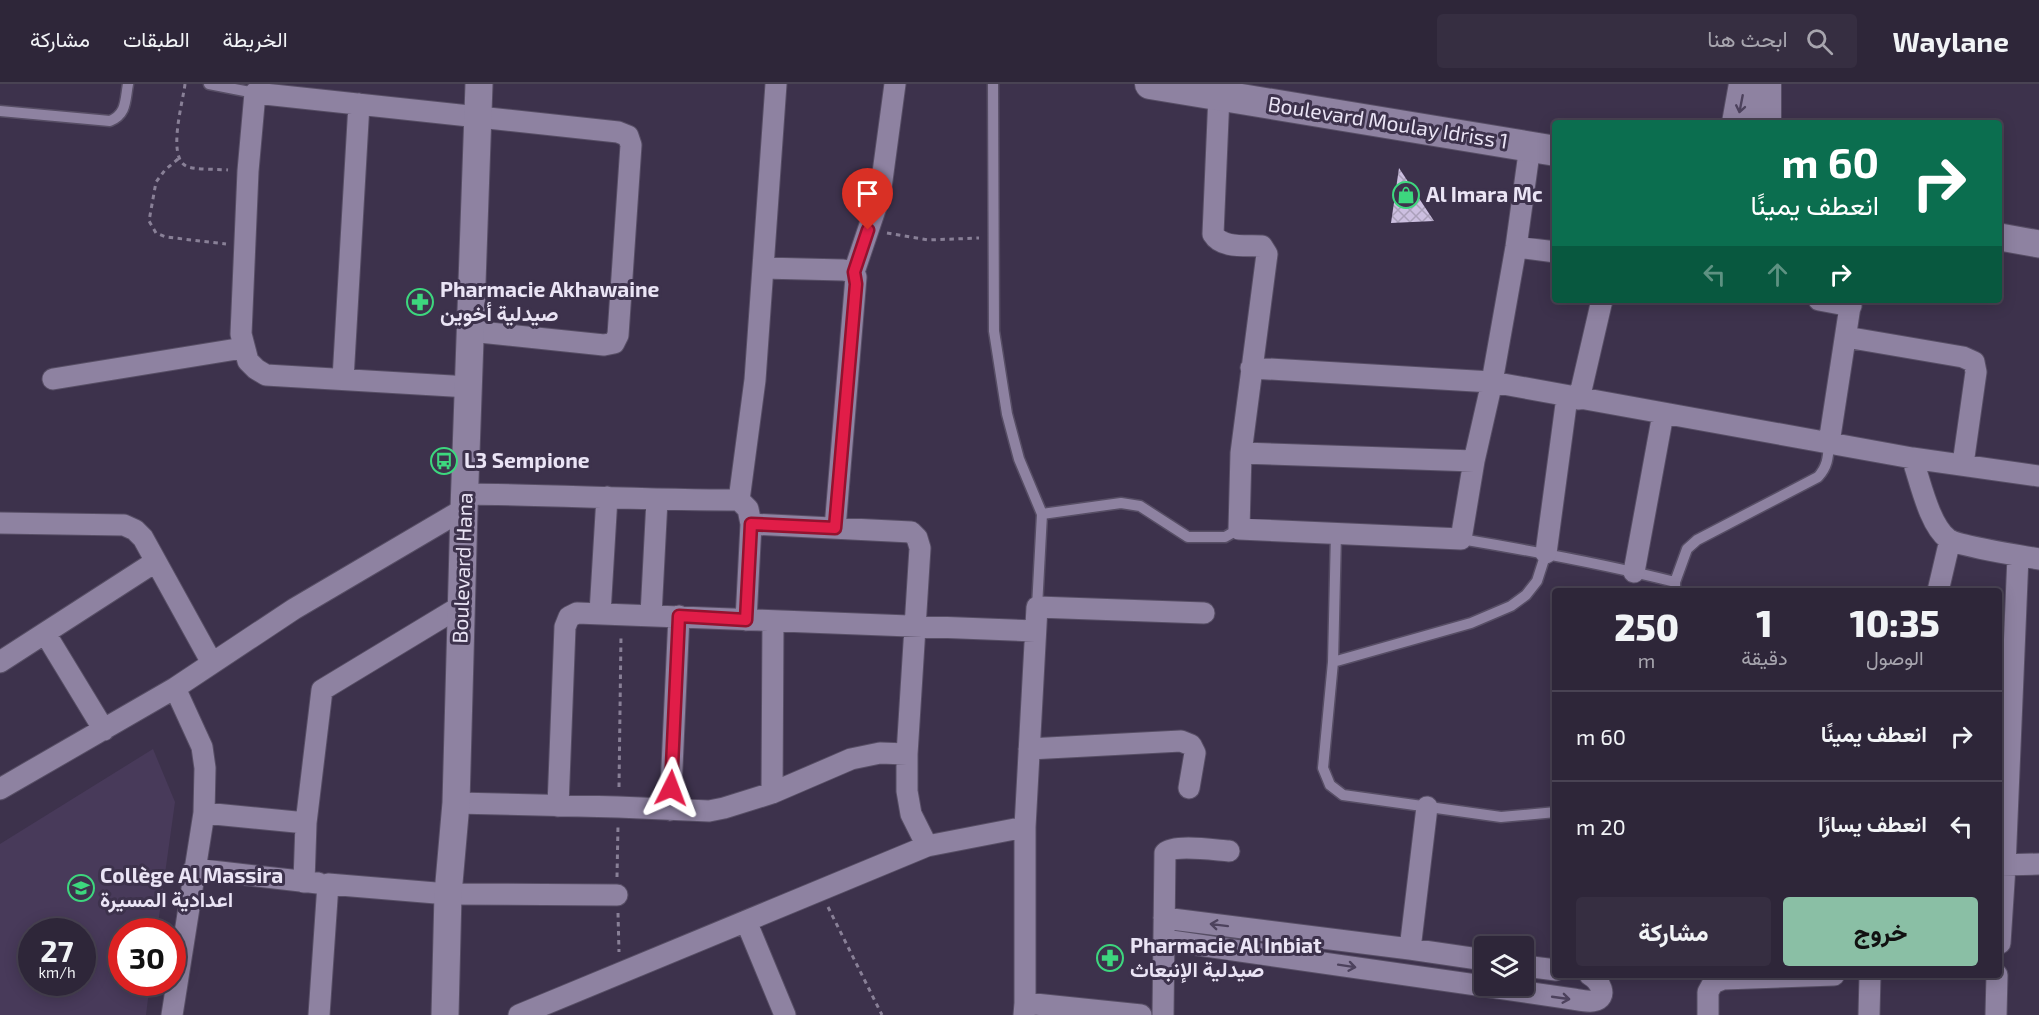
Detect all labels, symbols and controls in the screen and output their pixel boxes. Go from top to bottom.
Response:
search box [1437,14,1857,68]
text: Waylane [1893,24,2009,58]
text: ابحث هنا [1707,25,1788,51]
icon: search [1803,25,1836,58]
text: مشاركة [30,26,90,51]
text: الطبقات [123,26,190,51]
text: الخريطة [223,26,288,51]
street label: Boulevard Moulay Idriss 1 [1266,90,1510,153]
one-way arrow [1735,93,1746,113]
text: 60 m [1782,136,1879,186]
icon: right [1900,144,1978,222]
pin [842,168,893,230]
icon: arrive [851,177,884,210]
shop icon: Al Imara Mc [1391,180,1421,210]
place label: Al Imara Mc [1426,181,1543,206]
text: انعطف يمينًا [1750,188,1879,220]
icon: left [1698,258,1731,291]
icon: ahead [1761,258,1794,291]
icon: right [1824,258,1857,291]
place label: Pharmacie Akhawaine صيدلية أخوين [440,276,660,327]
pharmacy icon: Pharmacie Akhawaine صيدلية أخوين [405,287,435,317]
bus stop icon: L3 Sempione [429,446,459,476]
place label: L3 Sempione [464,447,590,472]
street label: Boulevard Hana [446,492,477,644]
text: 1 [1756,601,1773,644]
text: 10:35 [1850,601,1940,644]
text: 250 [1614,605,1679,648]
text: دقيقة [1741,645,1788,669]
text: الوصول [1866,645,1924,669]
text: m [1638,648,1655,672]
text: انعطف يمينًا [1821,720,1927,746]
icon: right [1945,720,1978,753]
text: 60 m [1576,723,1626,749]
position arrow [639,756,703,820]
text: انعطف يسارًا [1818,810,1927,836]
icon: left [1945,810,1978,843]
text: 20 m [1576,813,1626,839]
place label: Collège Al Massira اعدادية المسيرة [100,862,283,913]
school or university icon: Collège Al Massira اعدادية المسيرة [66,873,96,903]
button: مشاركة [1576,897,1771,966]
button: خروج [1783,897,1978,966]
speed limit sign: 30 [108,918,186,996]
one-way arrow [1210,919,1229,930]
text: 27 [40,932,74,968]
place label: Pharmacie Al Inbiat صيدلية الإنبعاث [1130,932,1322,984]
map controls [1474,936,1534,996]
button: layers [1474,936,1534,996]
pharmacy icon: Pharmacie Al Inbiat صيدلية الإنبعاث [1095,943,1125,973]
one-way arrow [1337,961,1356,972]
text: km/h [38,963,76,981]
one-way arrow [1550,992,1570,1003]

